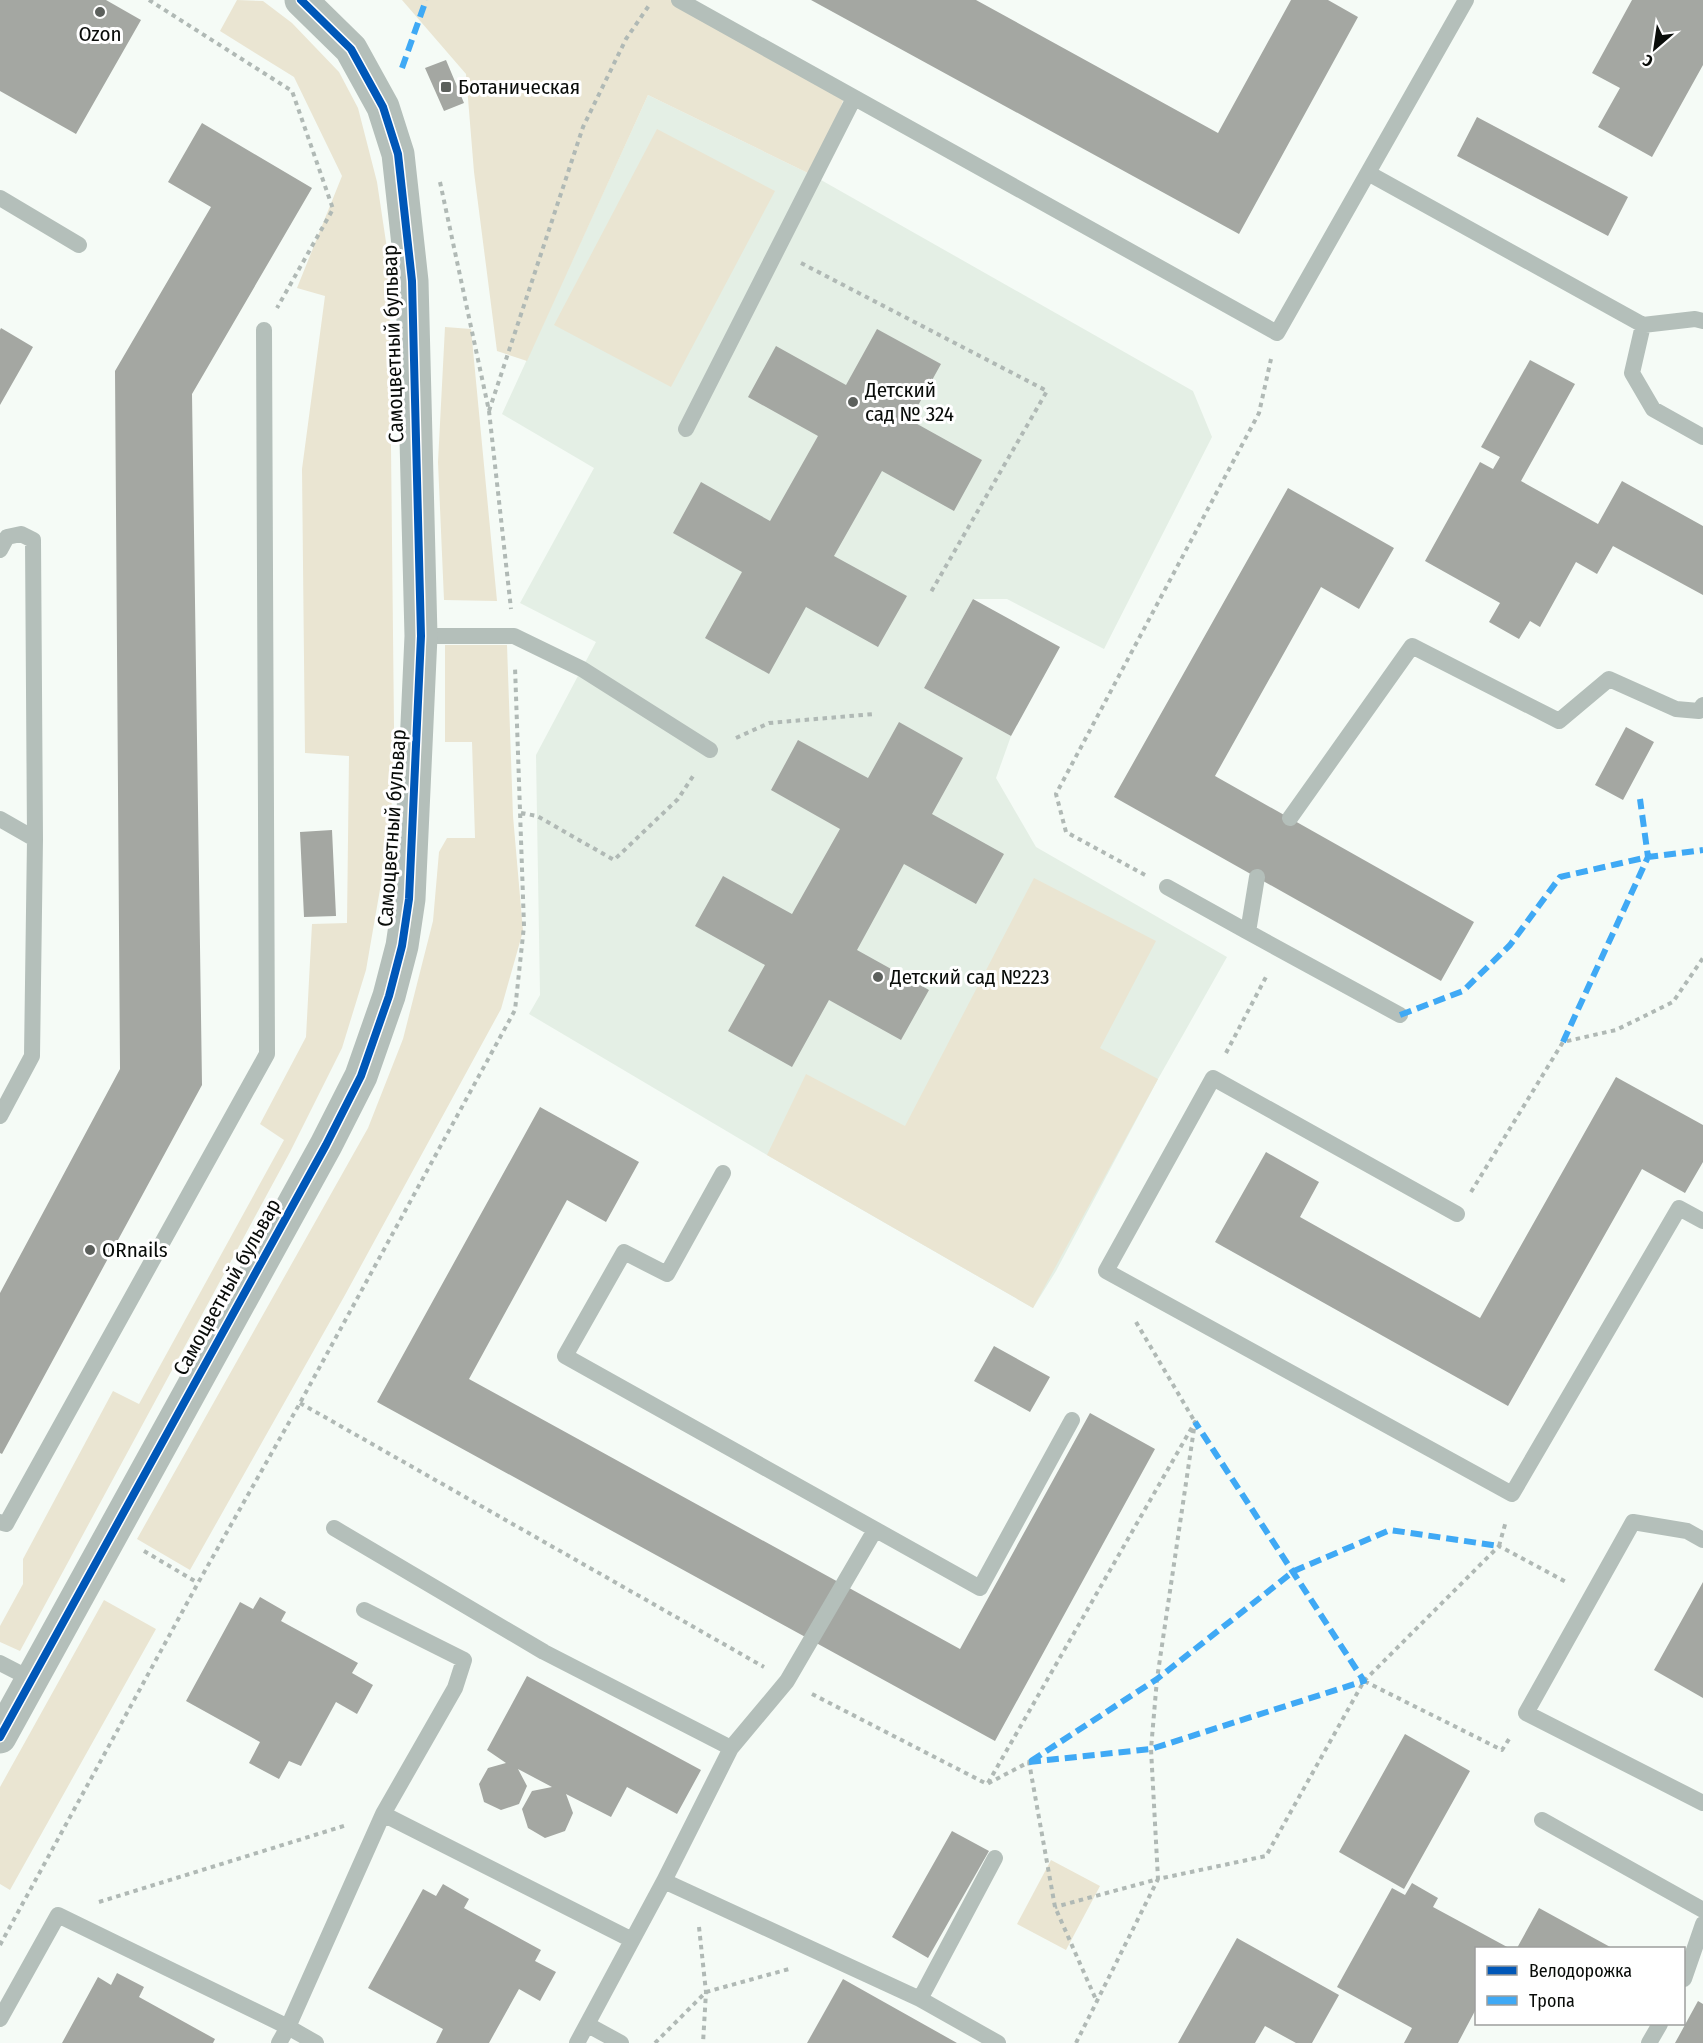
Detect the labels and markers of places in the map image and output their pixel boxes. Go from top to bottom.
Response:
marker: Ozon [93,5,107,19]
place label: Ozon [78,21,122,47]
place label: Ботаническая [458,74,580,100]
marker: Ботаническая [439,80,453,94]
place label: Детский сад № 324 [864,377,954,427]
marker: Детский сад № 324 [846,395,860,409]
place label: Детский сад №223 [889,964,1050,990]
marker: Детский сад №223 [871,970,885,984]
place label: ORnails [102,1237,168,1263]
marker: ORnails [83,1243,97,1257]

